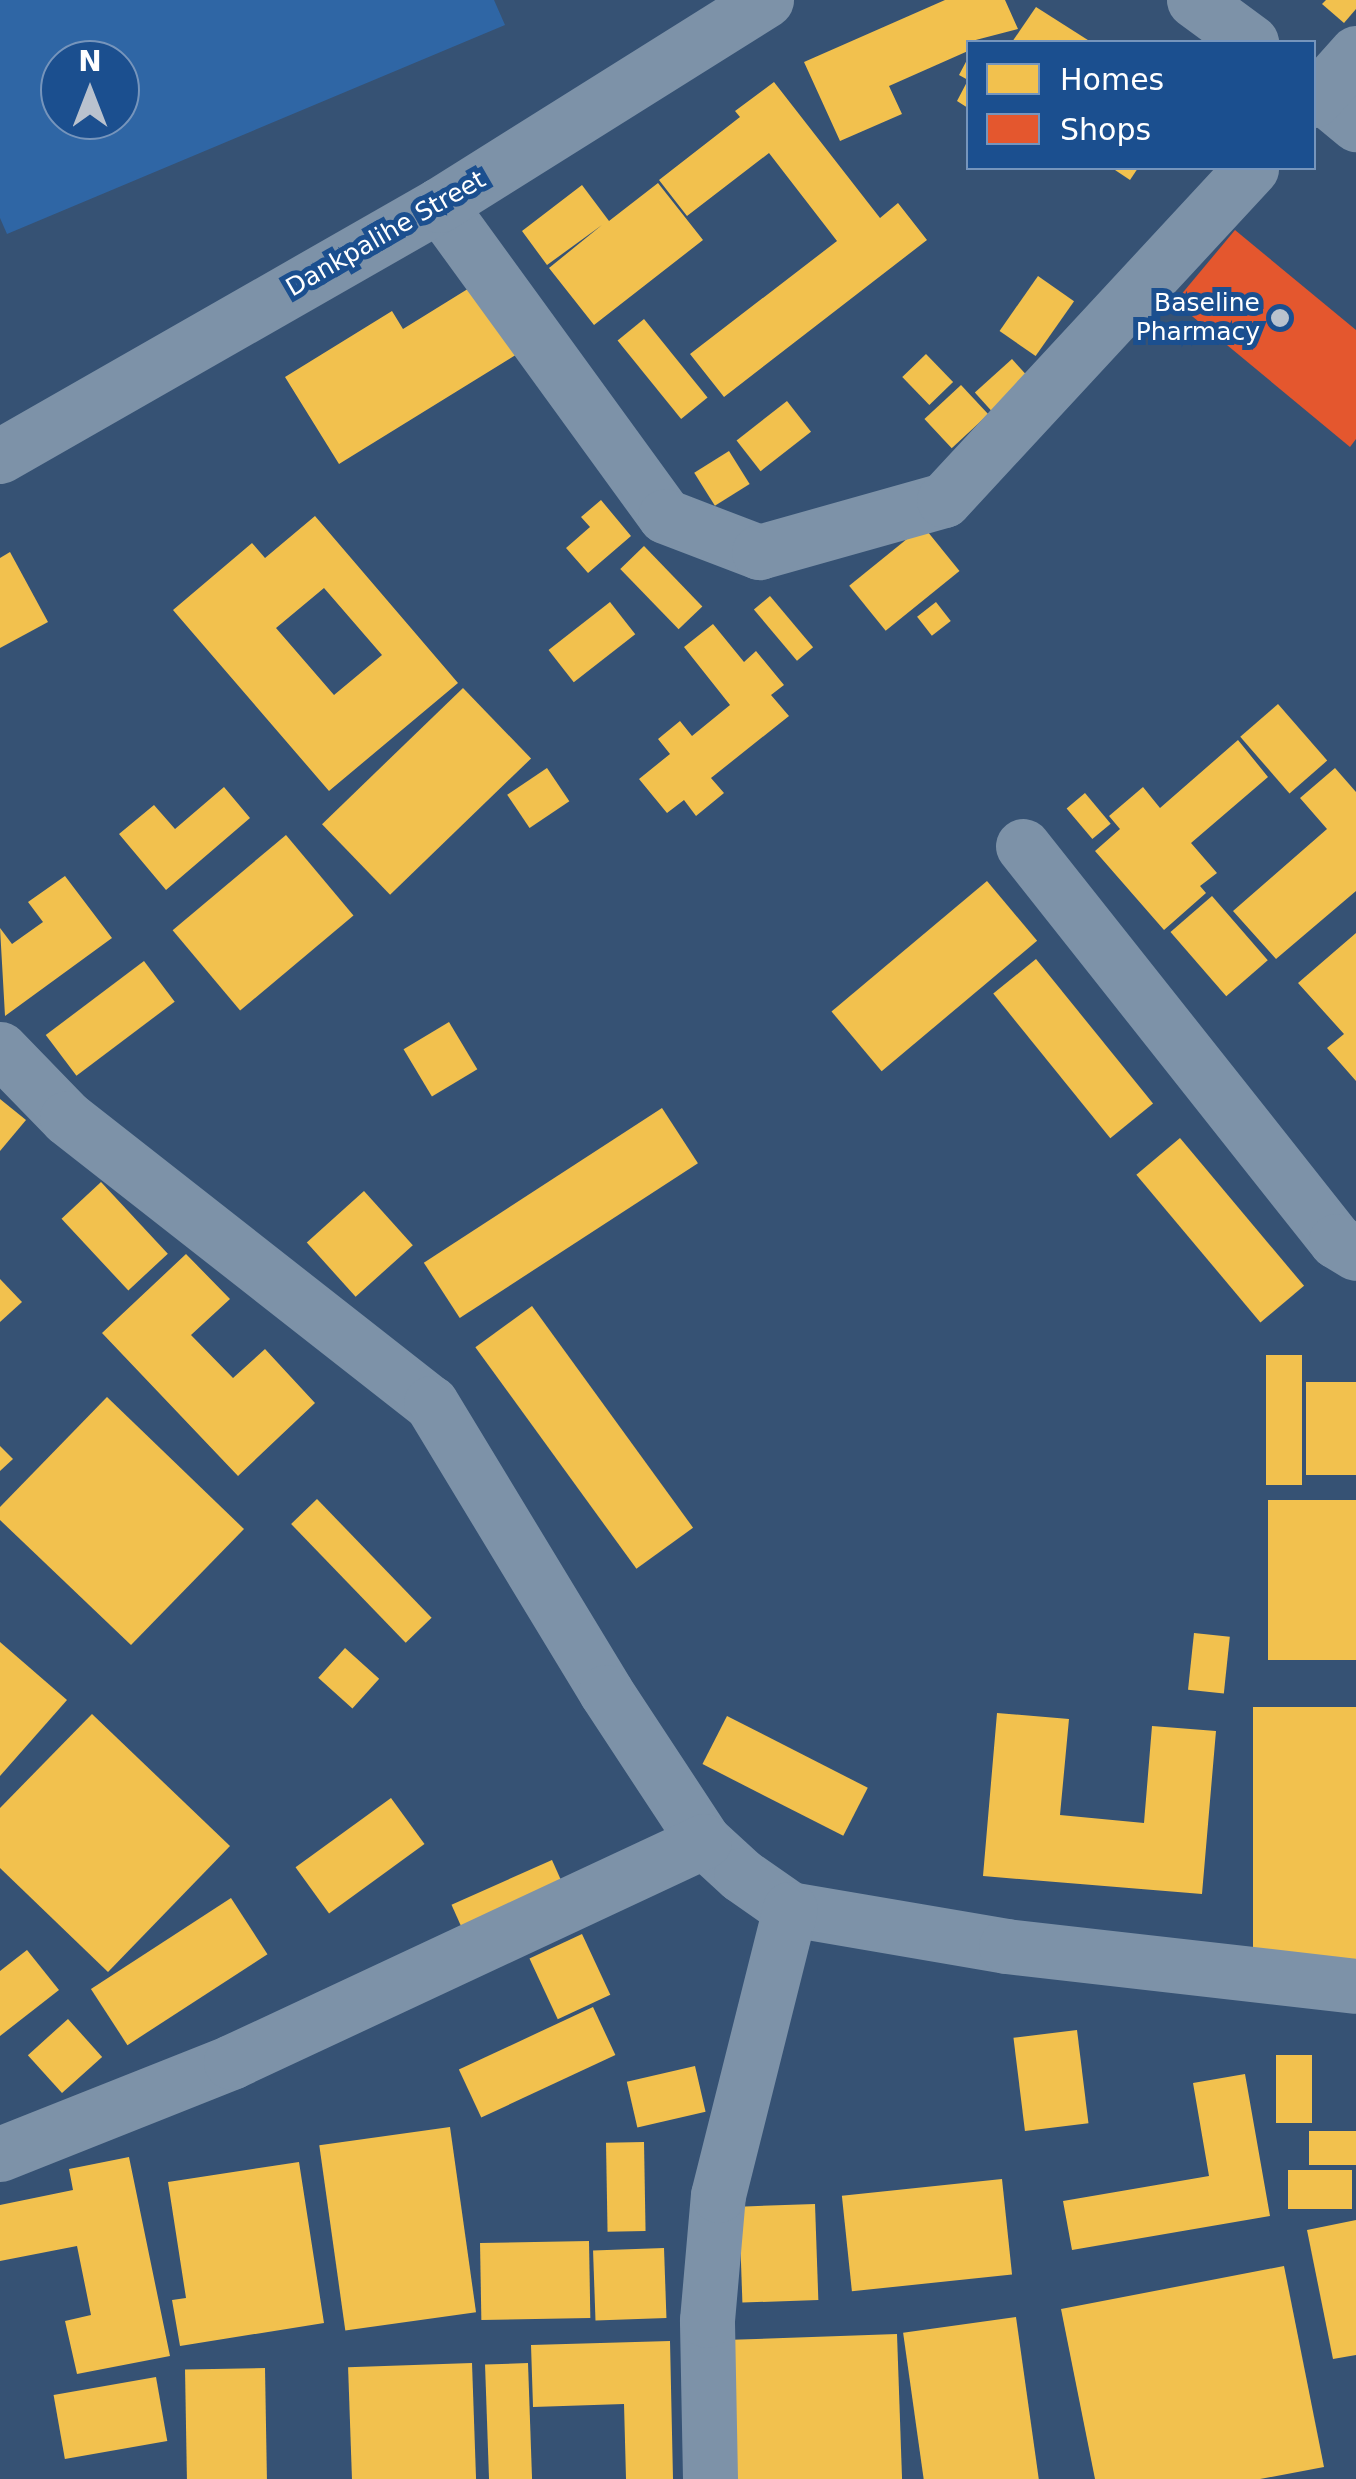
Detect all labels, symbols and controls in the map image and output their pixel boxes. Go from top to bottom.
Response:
north arrow [40,40,140,140]
legend [966,40,1316,170]
text: N [78,45,102,78]
text: Homes [1060,62,1164,97]
text: Shops [1060,112,1151,147]
street label: Dankpalihe Street [281,165,491,303]
place label: Baseline Pharmacy [1136,289,1260,348]
marker: Baseline Pharmacy [1269,307,1291,329]

